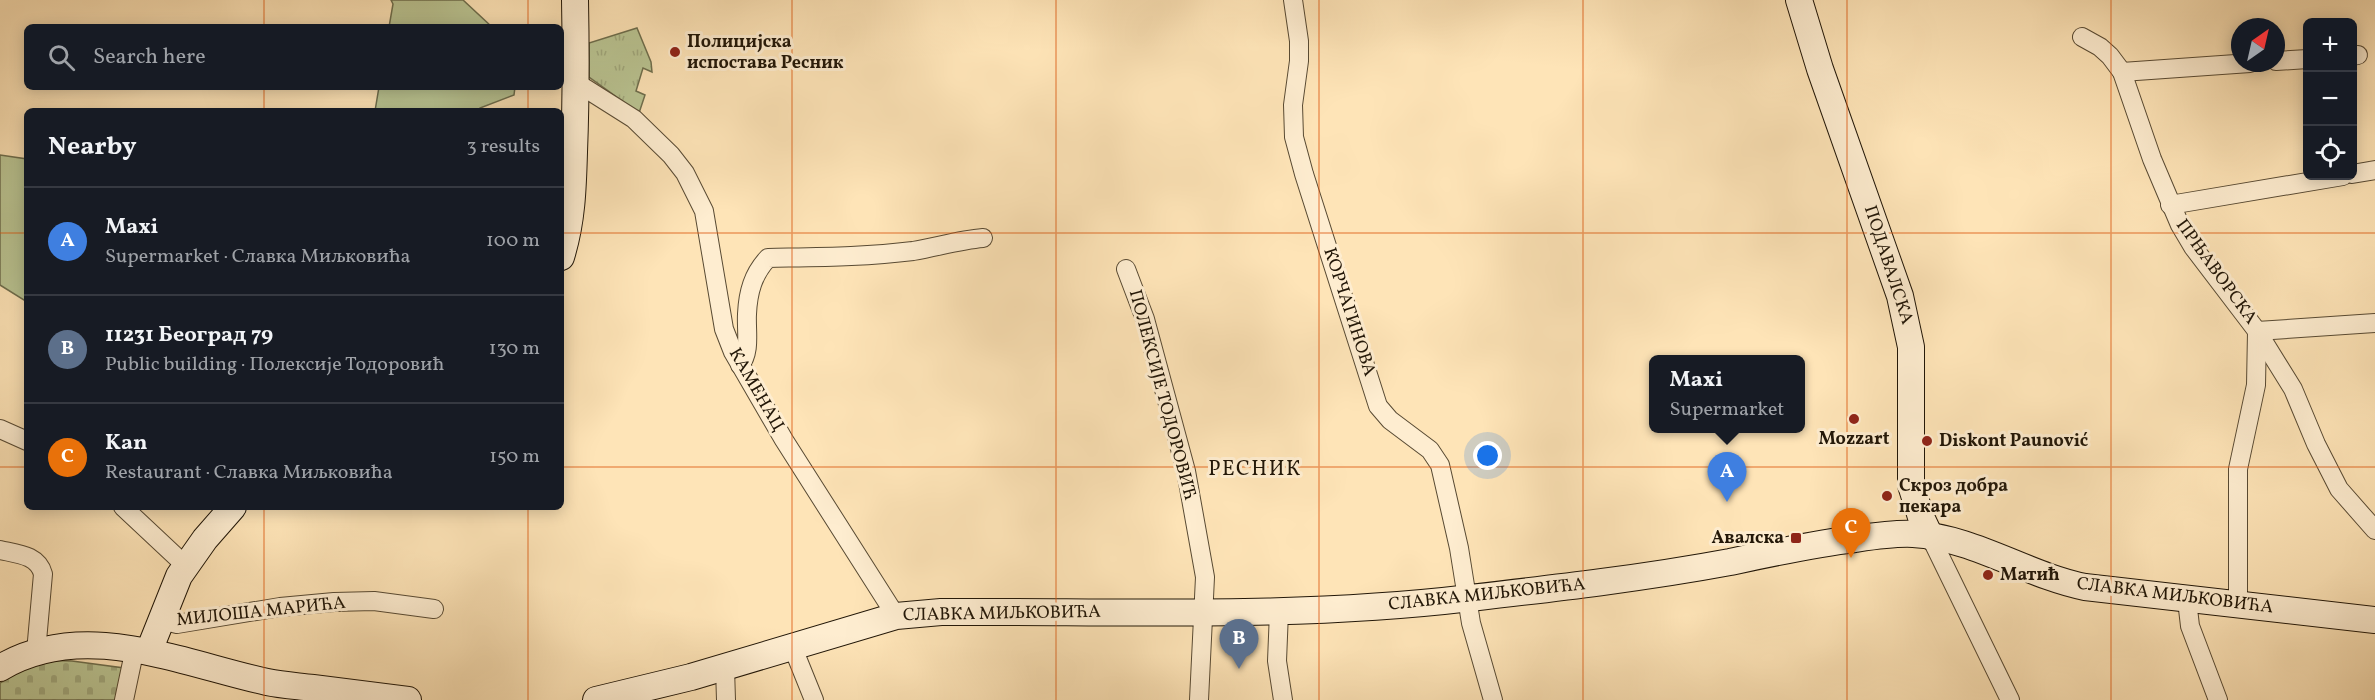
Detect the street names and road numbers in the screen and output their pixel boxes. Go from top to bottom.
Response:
street label: ПОДАВАЛСКА [1857,202,1919,328]
street label: ПРЊАВОРСКА [2169,214,2263,330]
street label: КОРЧАГИНОВА [1316,245,1382,380]
street label: ПОЛЕКСИЈЕ ТОДОРОВИЋ [1122,287,1202,503]
street label: КАМЕНАЦ [722,344,790,436]
street label: СЛАВКА МИЉКОВИЋА [1387,572,1587,618]
street label: СЛАВКА МИЉКОВИЋА [2075,572,2275,621]
street label: МИЛОША МАРИЋА [175,591,347,633]
street label: СЛАВКА МИЉКОВИЋА [903,600,1101,628]

